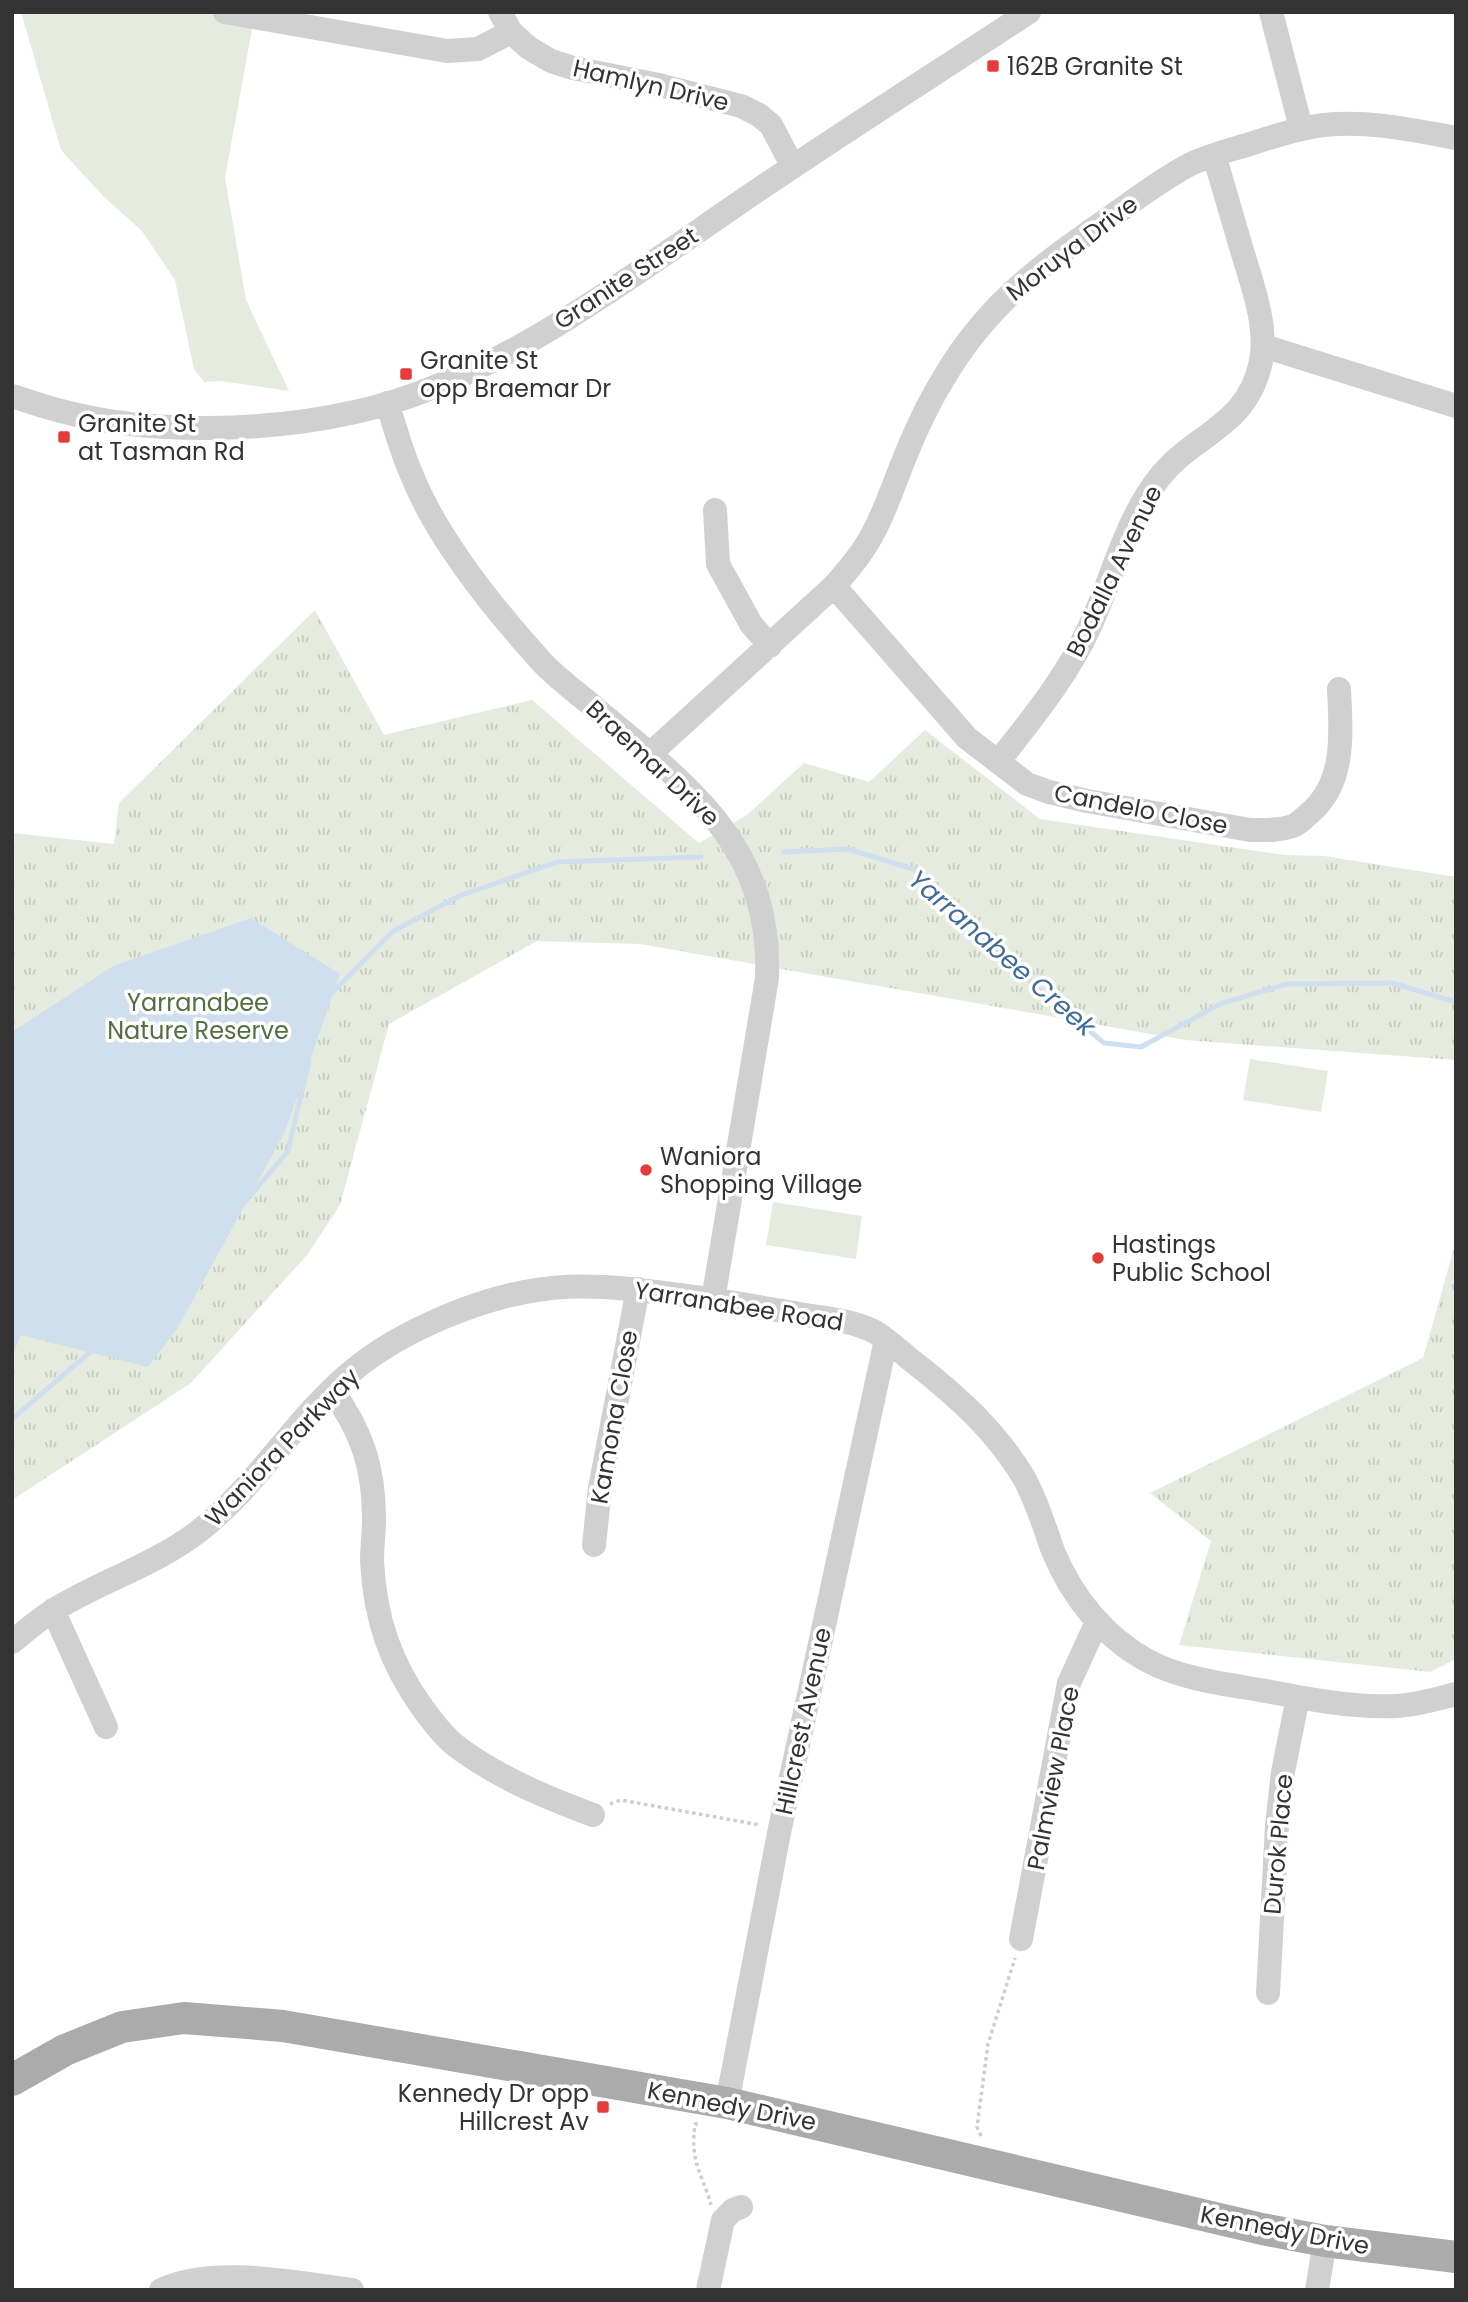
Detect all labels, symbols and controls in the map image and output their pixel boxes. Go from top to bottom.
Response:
place label: 162B Granite St [1007,50,1183,83]
street label: Hamlyn Drive [570,51,732,119]
marker: 162B Granite St [985,58,1001,74]
street label: Moruya Drive [1000,188,1144,308]
street label: Granite Street [548,219,704,337]
place label: Granite St opp Braemar Dr [420,344,611,405]
marker: Granite St opp Braemar Dr [398,366,414,382]
place label: Granite St at Tasman Rd [78,407,245,468]
marker: Granite St at Tasman Rd [56,429,72,445]
street label: Bodalla Avenue [1058,480,1170,662]
street label: Braemar Drive [579,693,727,833]
street label: Candelo Close [1051,776,1231,842]
water label: Yarranabee Creek [901,862,1104,1045]
park label: Yarranabee Nature Reserve [107,986,289,1047]
place label: Waniora Shopping Village [660,1140,862,1201]
marker: Waniora Shopping Village [638,1162,654,1178]
place label: Hastings Public School [1112,1228,1271,1289]
marker: Hastings Public School [1090,1250,1106,1266]
street label: Yarranabee Road [632,1273,846,1339]
street label: Kamona Close [582,1328,646,1506]
street label: Waniora Parkway [198,1360,367,1534]
street label: Hillcrest Avenue [767,1624,839,1818]
street label: Palmview Place [1019,1683,1087,1873]
street label: Durok Place [1255,1772,1301,1916]
street label: Kennedy Drive [645,2073,819,2139]
place label: Kennedy Dr opp Hillcrest Av [398,2077,590,2138]
marker: Kennedy Dr opp Hillcrest Av [595,2099,611,2115]
street label: Kennedy Drive [1198,2197,1372,2263]

